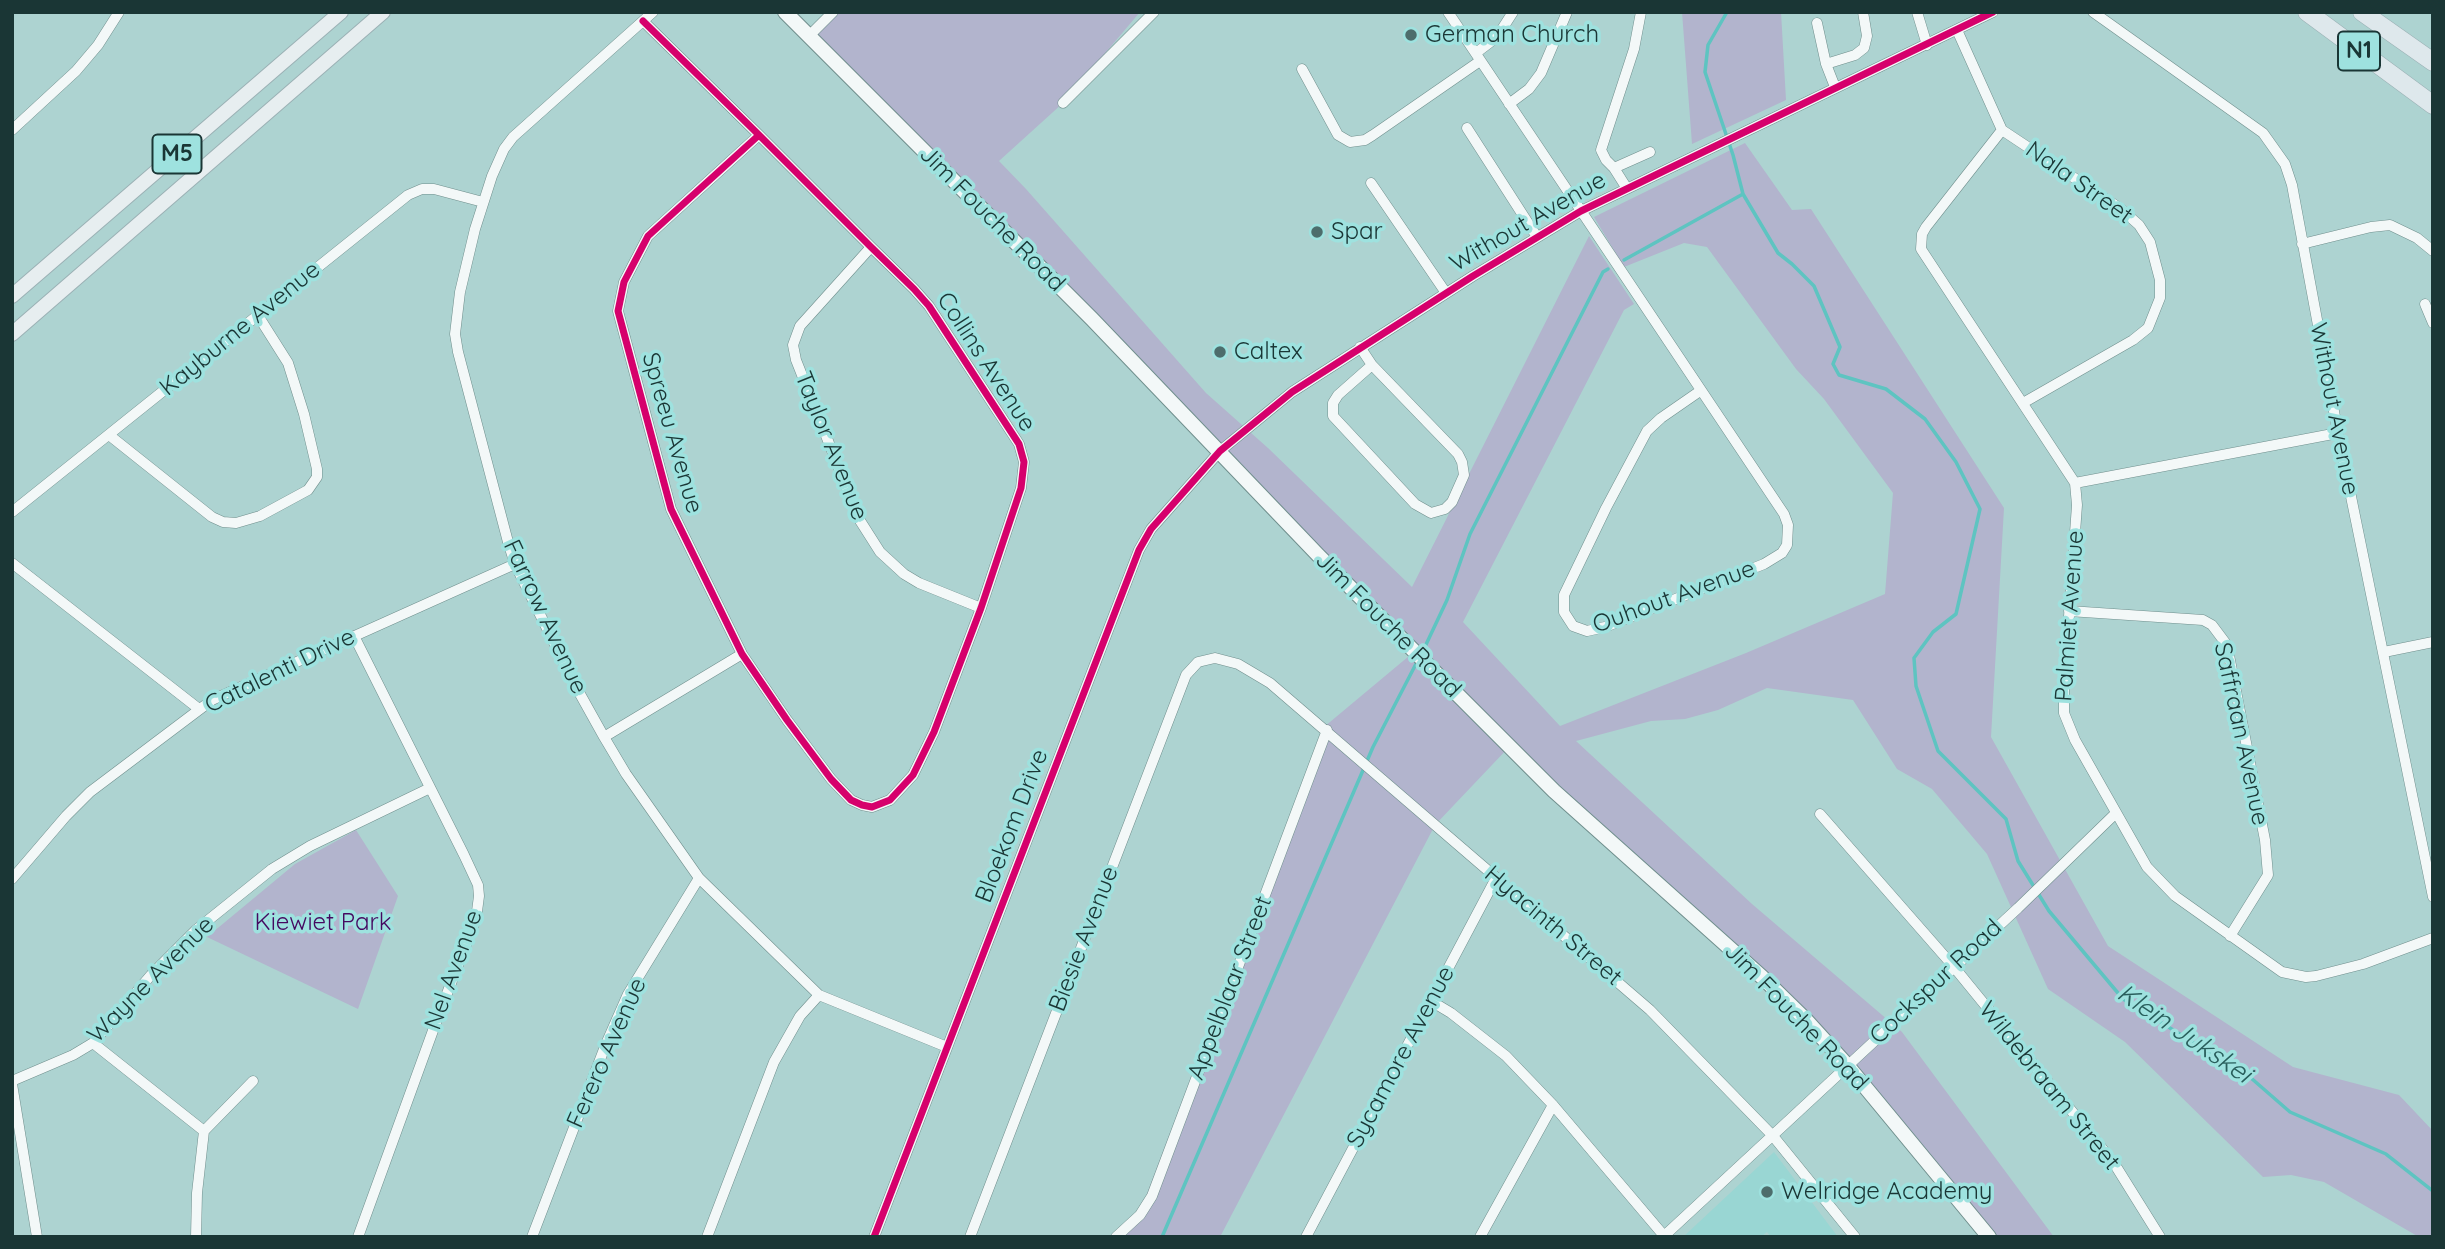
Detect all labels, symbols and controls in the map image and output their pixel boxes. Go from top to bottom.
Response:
place label: German Church [1425,21,1599,49]
marker: German Church [1403,27,1419,43]
road number: N1 [2338,32,2380,70]
road number: M5 [152,134,202,174]
street label: Nala Street [2020,136,2138,230]
street label: Jim Fouche Road [913,140,1071,298]
street label: Without Avenue [1445,166,1611,278]
place label: Spar [1331,218,1383,246]
marker: Spar [1309,224,1325,240]
street label: Kayburne Avenue [154,256,326,402]
street label: Collins Avenue [930,287,1042,437]
street label: Without Avenue [2303,320,2365,498]
place label: Caltex [1234,338,1303,366]
marker: Caltex [1212,344,1228,360]
street label: Spreeu Avenue [635,349,709,517]
street label: Taylor Avenue [788,367,874,525]
street label: Palmiet Avenue [2050,529,2090,703]
street label: Farrow Avenue [497,535,593,699]
street label: Jim Fouche Road [1309,546,1467,704]
street label: Ouhout Avenue [1589,554,1759,640]
street label: Catalenti Drive [200,622,360,720]
street label: Saffraan Avenue [2208,640,2274,828]
street label: Bloekom Drive [970,745,1054,907]
street label: Hyacinth Street [1478,860,1628,992]
street label: Biesie Avenue [1043,862,1125,1016]
street label: Appelblaar Street [1182,892,1278,1084]
street label: Nel Avenue [419,906,489,1034]
park label: Kiewiet Park [254,909,392,937]
street label: Wayne Avenue [82,911,220,1049]
street label: Cockspur Road [1864,913,2008,1051]
street label: Jim Fouche Road [1718,937,1874,1097]
street label: Sycamore Avenue [1341,961,1461,1153]
street label: Ferero Avenue [561,974,653,1132]
water label: Klein Jukskei [2111,978,2257,1090]
street label: Wildebraam Street [1972,996,2126,1176]
place label: Welridge Academy [1781,1178,1992,1206]
marker: Welridge Academy [1759,1184,1775,1200]

